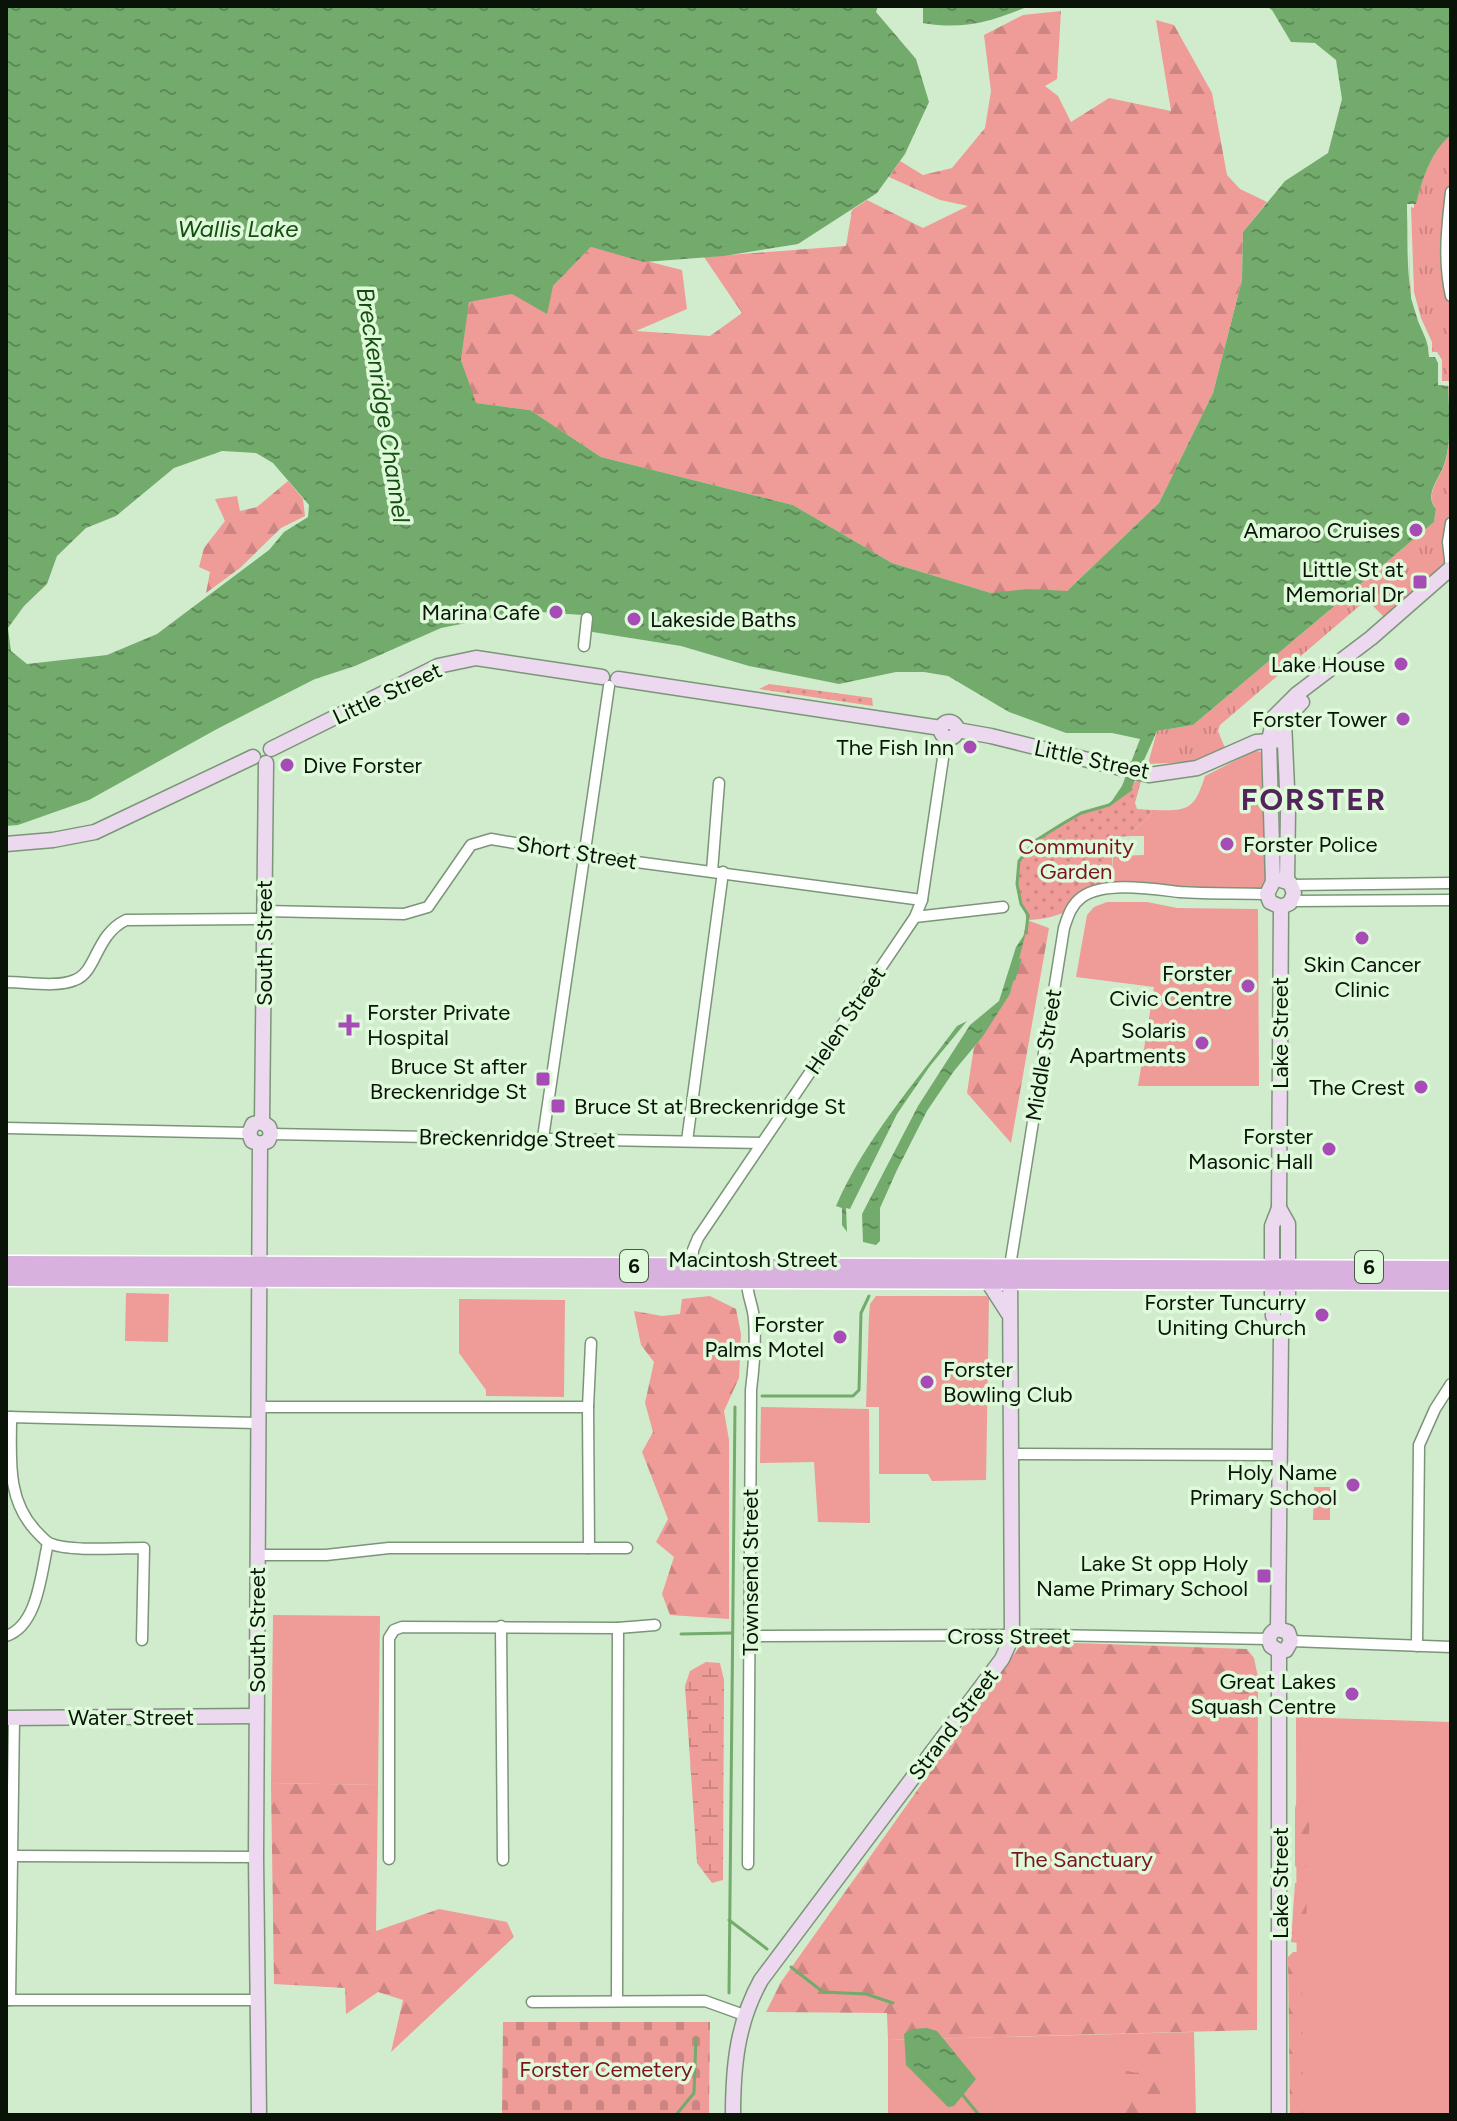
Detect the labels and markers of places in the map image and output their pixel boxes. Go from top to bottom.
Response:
place label: Amaroo Cruises [1244,517,1400,544]
marker: Amaroo Cruises [1407,521,1425,539]
place label: Little St at Memorial Dr [1285,556,1405,608]
marker: Little St at Memorial Dr [1411,573,1429,591]
place label: Marina Cafe [422,599,540,626]
marker: Marina Cafe [547,603,565,621]
place label: Lakeside Baths [650,606,796,633]
marker: Lakeside Baths [625,610,643,628]
place label: Lake House [1271,651,1385,678]
marker: Lake House [1392,655,1410,673]
place label: Forster Tower [1252,706,1388,733]
marker: Forster Tower [1394,710,1412,728]
place label: The Fish Inn [837,734,954,761]
marker: The Fish Inn [961,738,979,756]
place label: Dive Forster [303,752,422,779]
marker: Dive Forster [278,756,296,774]
place label: Forster Police [1243,831,1378,858]
marker: Forster Police [1218,835,1236,853]
marker: Skin Cancer Clinic [1353,929,1371,947]
place label: Skin Cancer Clinic [1303,951,1421,1003]
place label: Forster Civic Centre [1109,960,1233,1012]
marker: Forster Civic Centre [1239,977,1257,995]
place label: Forster Private Hospital [367,999,510,1051]
marker: Forster Private Hospital [338,1014,360,1036]
place label: Solaris Apartments [1070,1017,1186,1069]
marker: Solaris Apartments [1193,1034,1211,1052]
place label: Bruce St after Breckenridge St [370,1053,528,1105]
marker: Bruce St after Breckenridge St [534,1070,552,1088]
place label: The Crest [1309,1074,1405,1101]
marker: The Crest [1412,1078,1430,1096]
place label: Bruce St at Breckenridge St [574,1093,846,1120]
marker: Bruce St at Breckenridge St [549,1097,567,1115]
place label: Forster Masonic Hall [1188,1123,1314,1175]
marker: Forster Masonic Hall [1320,1140,1338,1158]
place label: Forster Tuncurry Uniting Church [1144,1289,1306,1341]
marker: Forster Tuncurry Uniting Church [1313,1306,1331,1324]
place label: Forster Palms Motel [705,1311,825,1363]
marker: Forster Palms Motel [831,1328,849,1346]
place label: Forster Bowling Club [943,1356,1073,1408]
marker: Forster Bowling Club [918,1373,936,1391]
place label: Holy Name Primary School [1189,1459,1337,1511]
marker: Holy Name Primary School [1344,1476,1362,1494]
place label: Lake St opp Holy Name Primary School [1036,1550,1248,1602]
marker: Lake St opp Holy Name Primary School [1255,1567,1273,1585]
place label: Great Lakes Squash Centre [1190,1668,1336,1720]
marker: Great Lakes Squash Centre [1343,1685,1361,1703]

